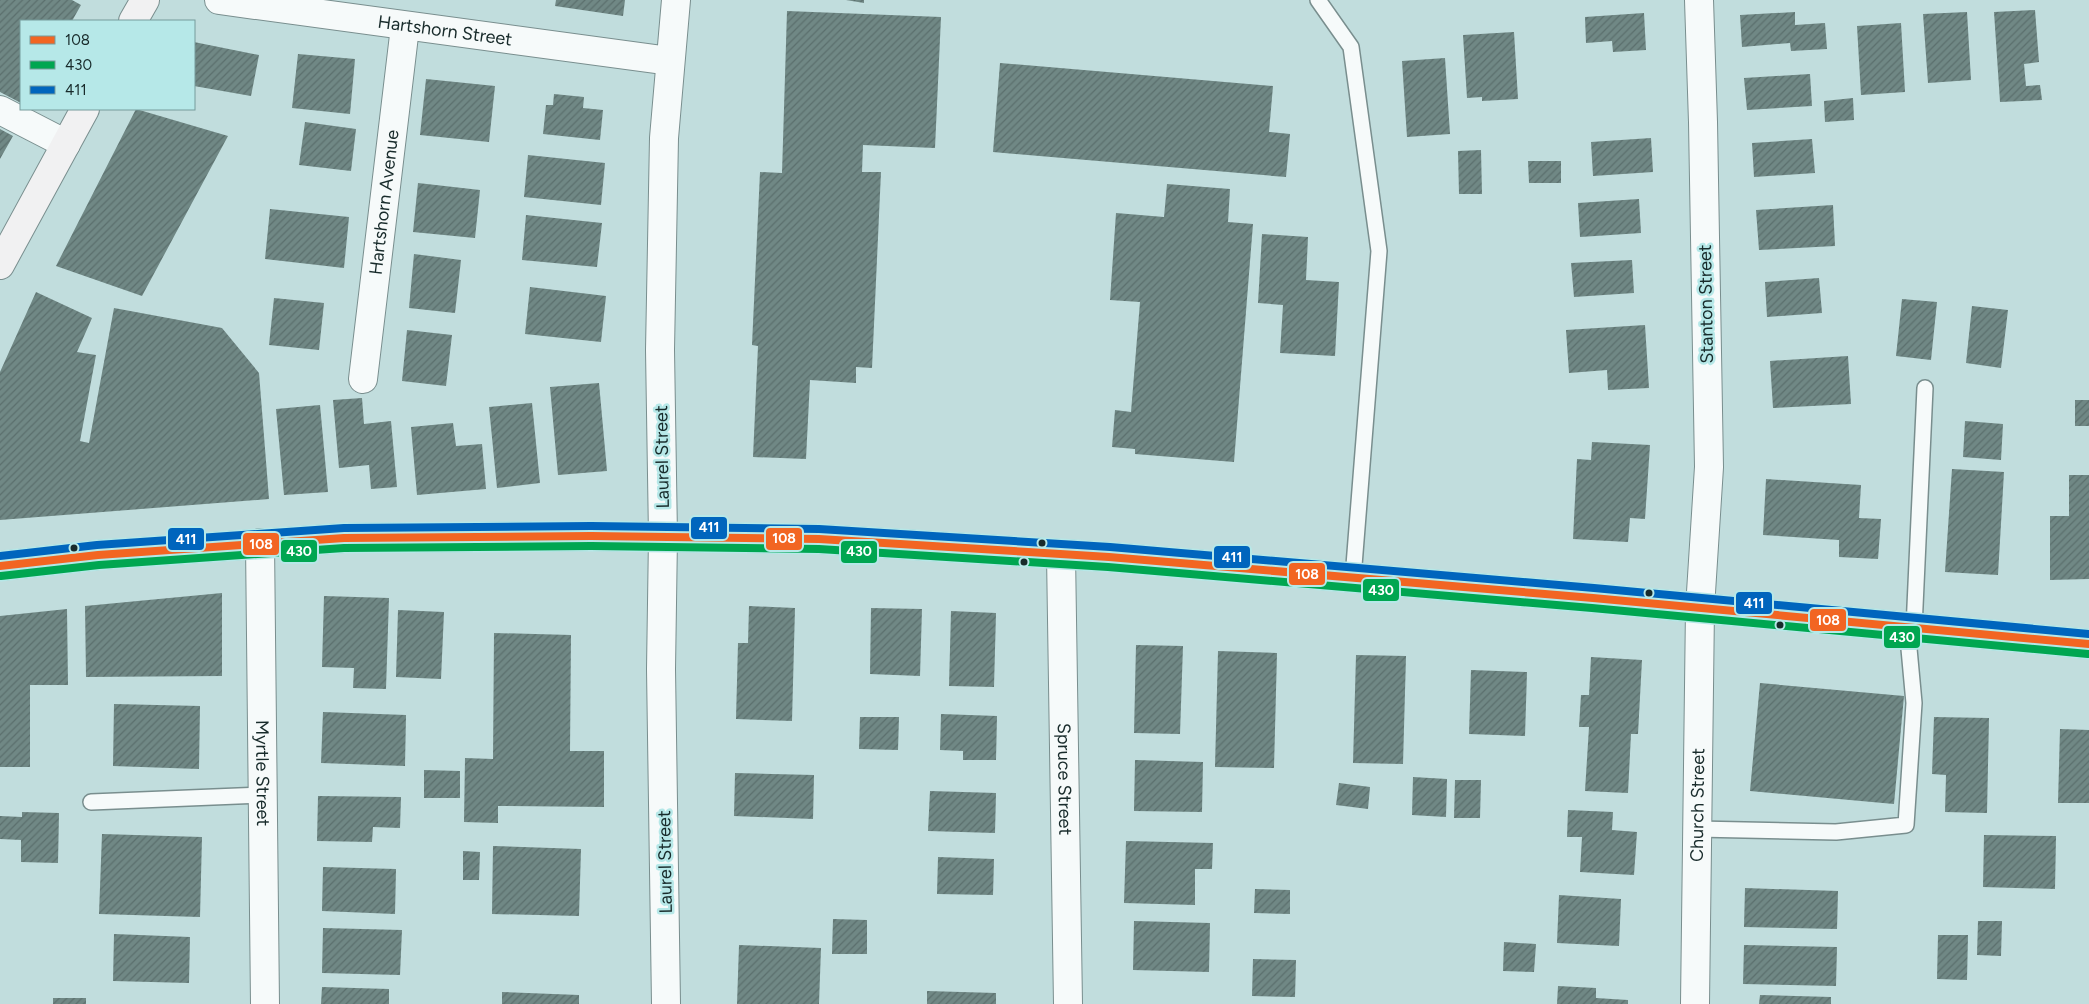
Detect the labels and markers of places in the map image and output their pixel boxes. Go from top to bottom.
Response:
unlabelled marker [1037,538,1047,548]
unlabelled marker [69,543,79,553]
unlabelled marker [1019,557,1029,567]
unlabelled marker [1644,588,1654,598]
unlabelled marker [1775,620,1785,630]

